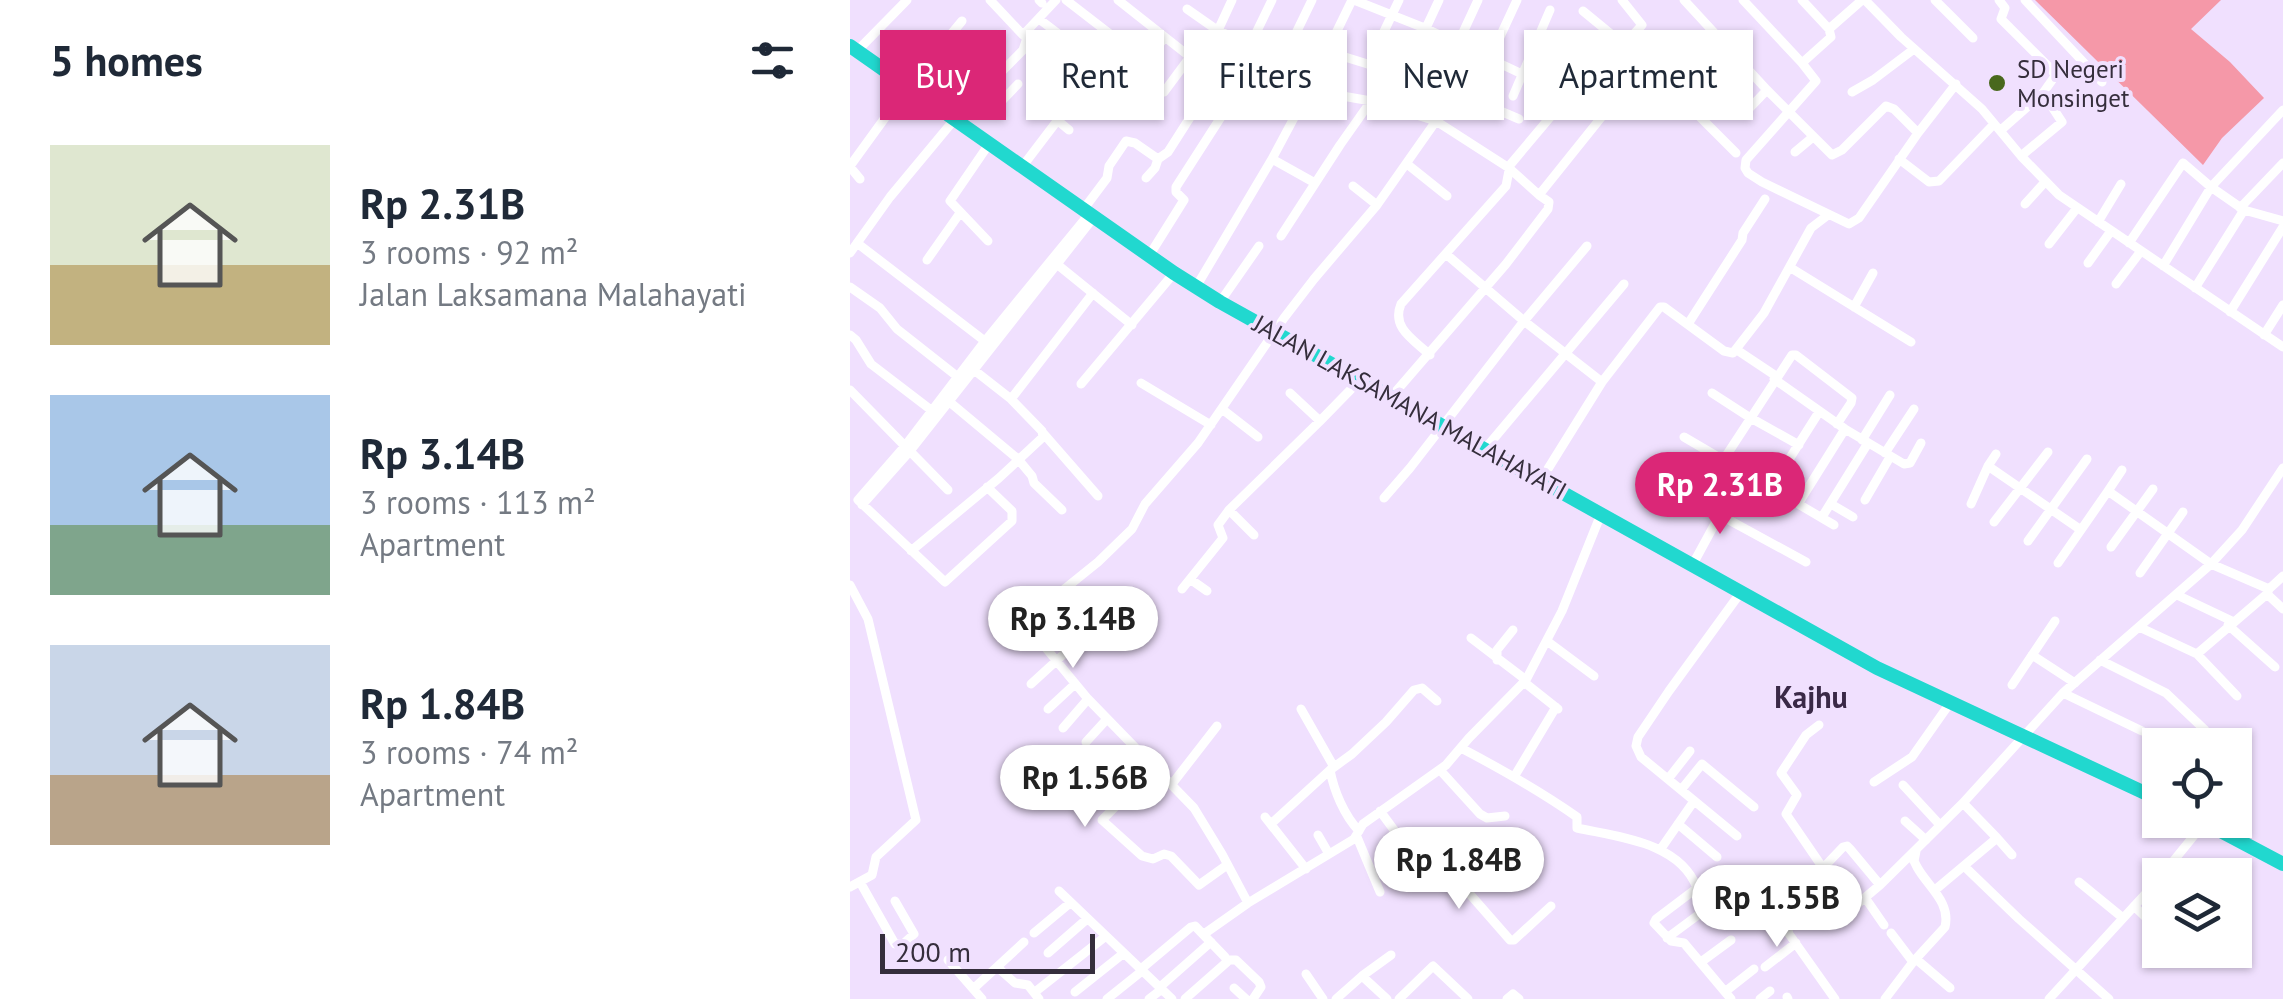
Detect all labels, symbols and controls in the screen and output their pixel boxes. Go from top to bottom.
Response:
chip: Buy [880,30,1006,120]
chip: Rent [1026,30,1164,120]
chip: Filters [1184,30,1347,120]
chip: New [1367,30,1504,120]
chip: Apartment [1524,30,1753,120]
text: 5 homes [50,33,203,88]
icon: filters [745,33,800,88]
place label: SD Negeri Monsinget [2017,53,2130,114]
marker: SD Negeri Monsinget [1986,72,2008,94]
text: Rp 2.31B [360,176,525,231]
icon: home [130,185,250,305]
text: 3 rooms · 92 m² [360,231,578,273]
text: Jalan Laksamana Malahayati [360,273,747,315]
street label: JALAN LAKSAMANA MALAHAYATI [1247,307,1572,507]
text: Rp 3.14B [360,426,525,481]
icon: home [130,435,250,555]
pin: Rp 2.31B [1617,452,1823,537]
text: Rp 2.31B [1657,463,1783,505]
text: 3 rooms · 113 m² [360,481,596,523]
text: Apartment [360,523,505,565]
pin: Rp 3.14B [970,586,1176,671]
text: Rp 3.14B [1010,597,1136,639]
text: Rp 1.84B [360,676,525,731]
district label: Kajhu [1774,677,1848,716]
icon: home [130,685,250,805]
map controls [2142,728,2252,968]
button: locate [2142,728,2252,838]
text: 3 rooms · 74 m² [360,731,578,773]
pin: Rp 1.56B [982,745,1188,830]
text: Rp 1.56B [1022,756,1148,798]
text: Apartment [360,773,505,815]
pin: Rp 1.84B [1356,827,1562,912]
text: Rp 1.84B [1396,838,1522,880]
button: layers [2142,858,2252,968]
pin: Rp 1.55B [1674,865,1880,950]
text: Rp 1.55B [1714,876,1840,918]
scale bar [880,929,1095,974]
text: 200 m [895,933,971,970]

